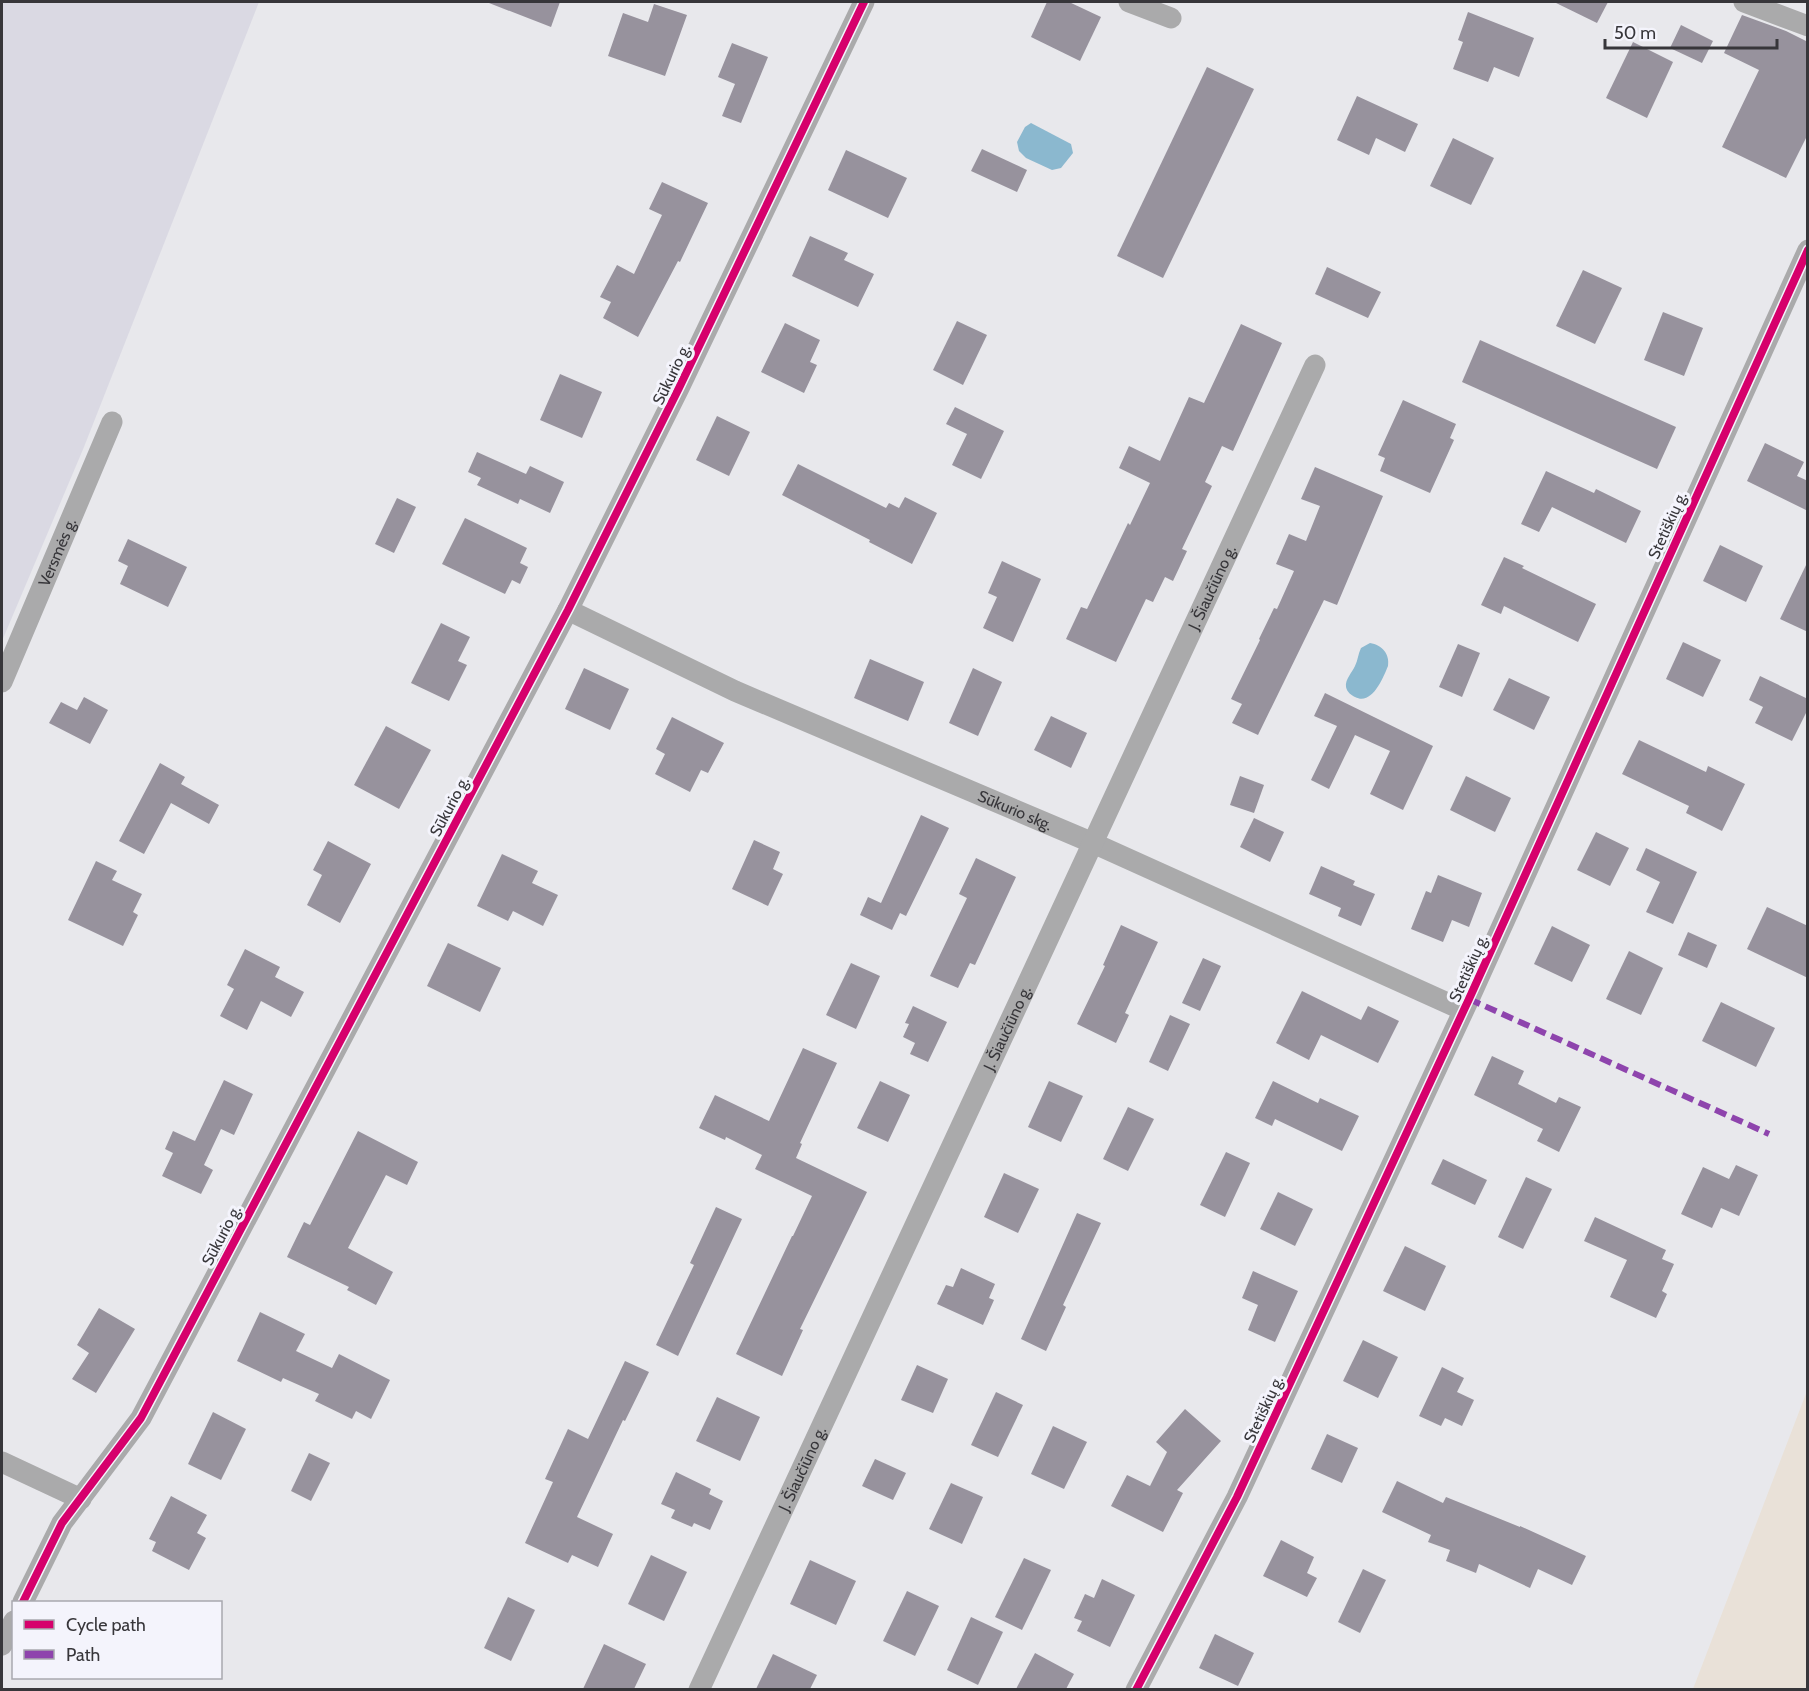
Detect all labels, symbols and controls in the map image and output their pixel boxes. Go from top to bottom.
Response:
scale bar [1605,12,1778,50]
text: 50 m [1614,22,1656,44]
street label: Sūkurio g. [649,341,694,408]
street label: Stetiškių g. [1644,489,1691,562]
street label: Versmės g. [35,515,80,589]
street label: J. Šiaučiūno g. [1184,542,1240,634]
street label: Sūkurio g. [426,773,473,840]
street label: Sūkurio skg. [975,786,1055,835]
street label: Stetiškių g. [1445,932,1492,1005]
street label: J. Šiaučiūno g. [979,983,1035,1075]
street label: Sūkurio g. [198,1202,245,1269]
street label: Stetiškių g. [1240,1373,1287,1446]
street label: J. Šiaučiūno g. [774,1423,830,1515]
legend [12,1601,222,1679]
text: Cycle path [66,1614,146,1636]
text: Path [66,1644,100,1666]

